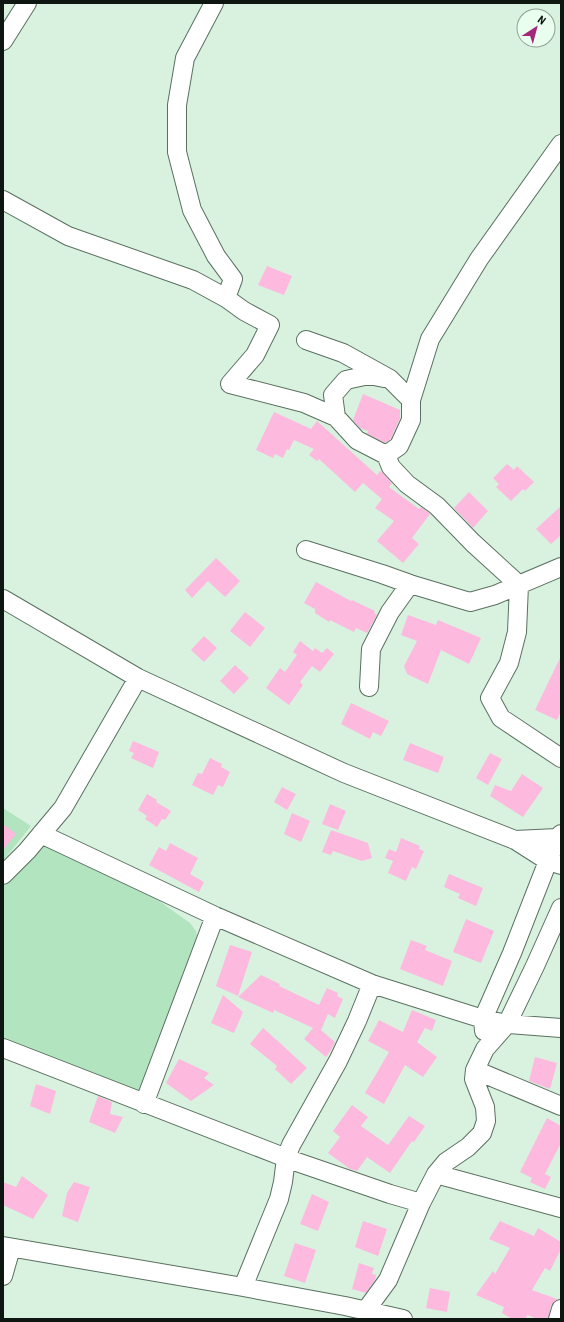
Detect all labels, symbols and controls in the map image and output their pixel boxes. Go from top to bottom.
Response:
north arrow [516,8,556,48]
text: N [535,13,548,28]

